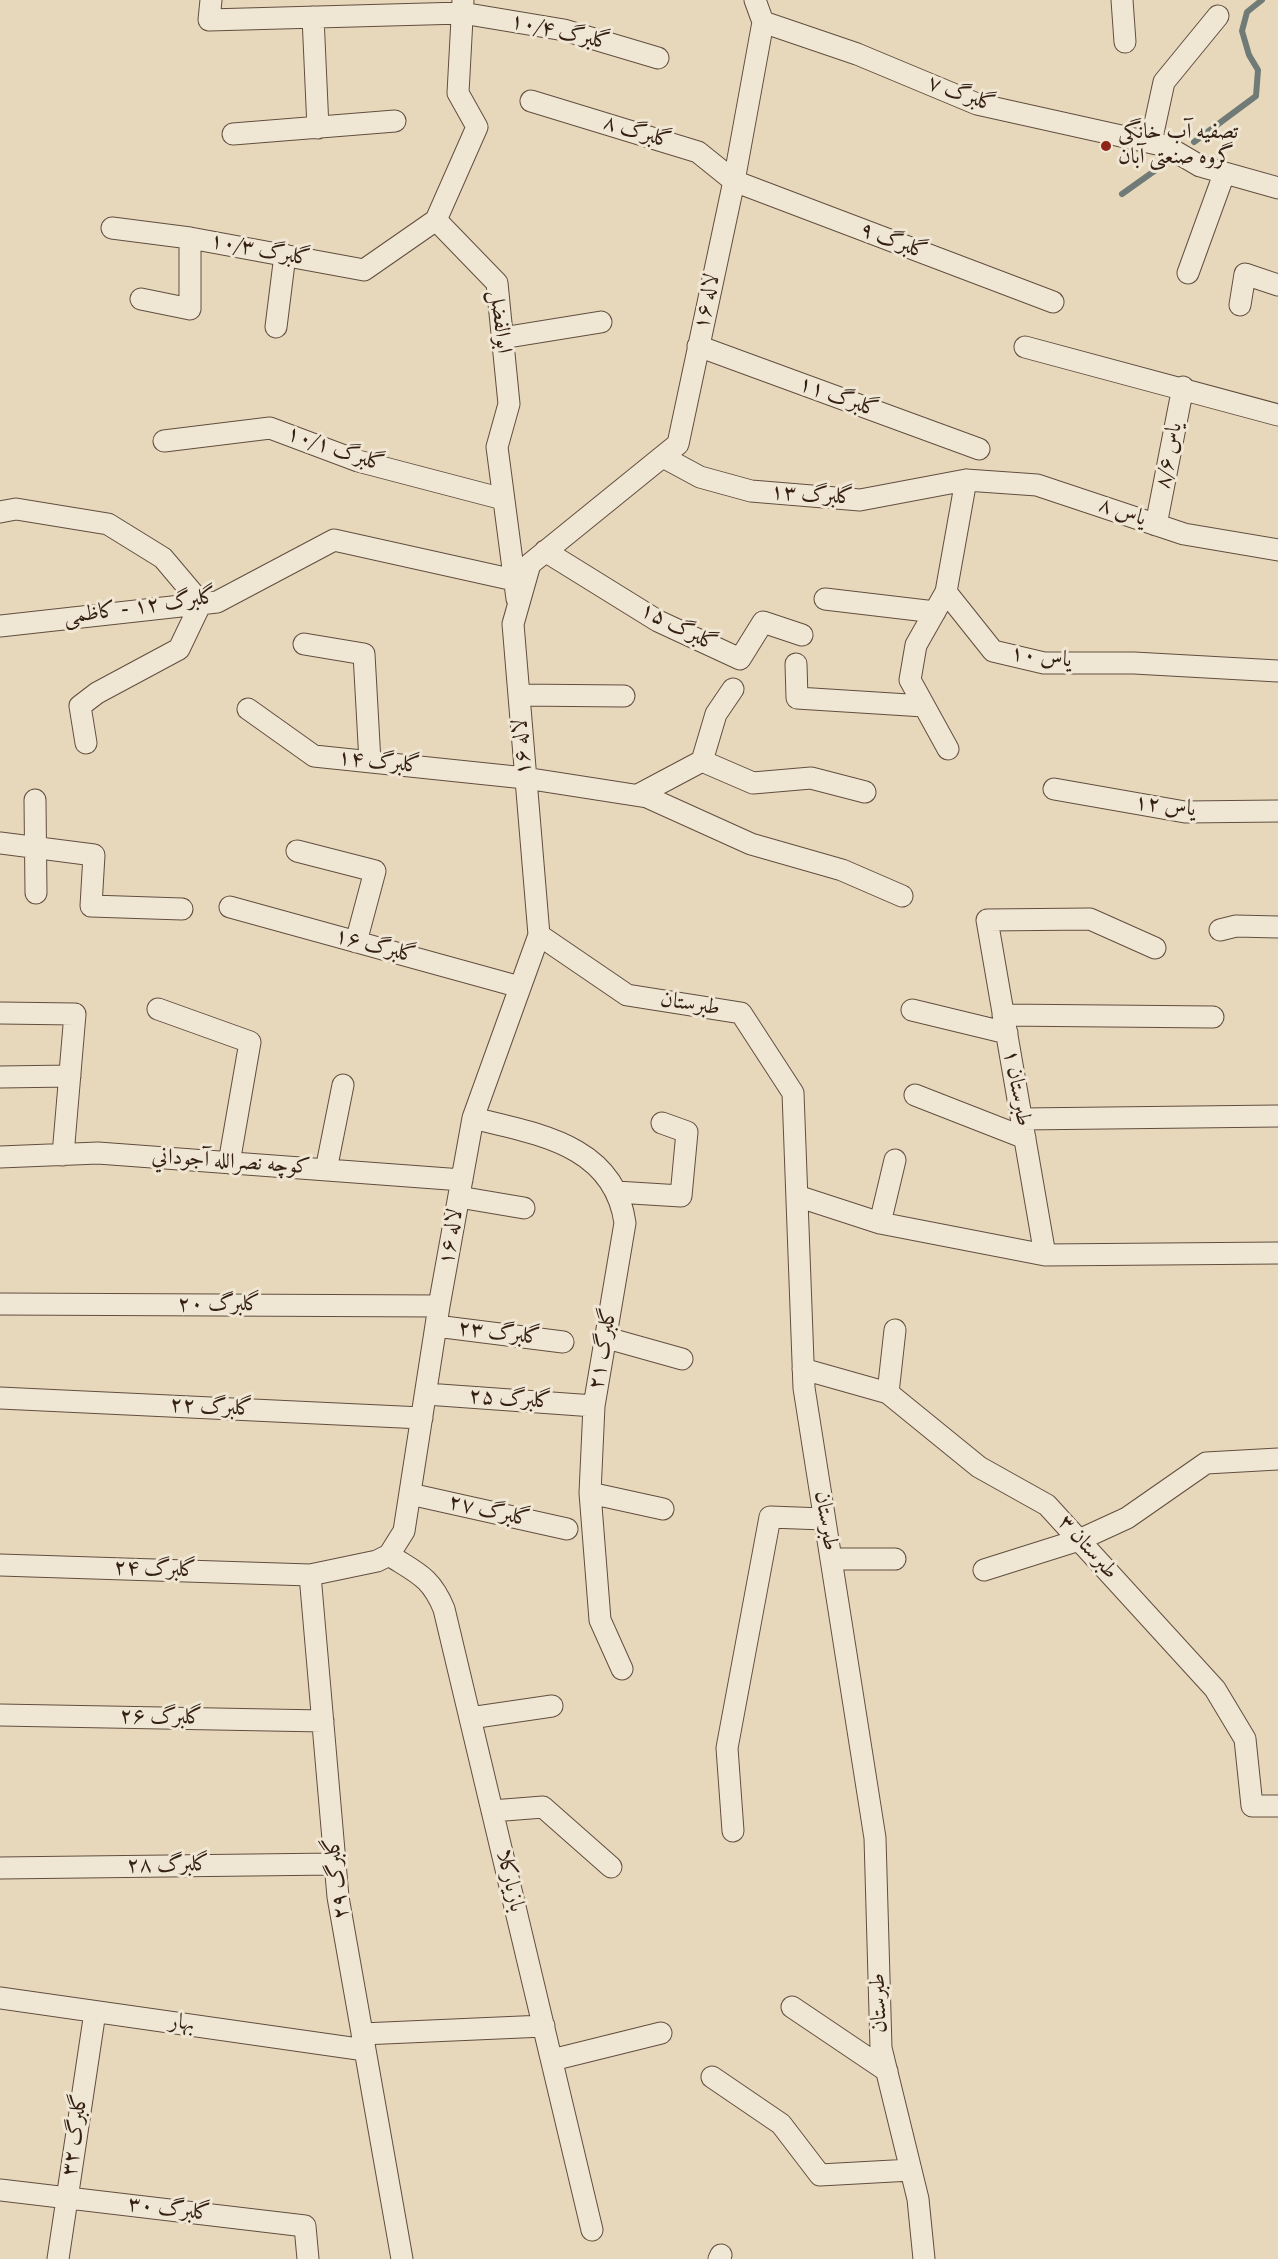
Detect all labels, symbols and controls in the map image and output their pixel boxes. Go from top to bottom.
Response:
street label: گلبرگ ۱۰/۴ [508,9,612,57]
street label: گلبرگ ۷ [924,71,998,119]
street label: گلبرگ ۸ [600,110,674,156]
place label: تصفیه آب خانگی گروه صنعتی آبان [1118,120,1238,172]
marker: تصفیه آب خانگی گروه صنعتی آبان [1099,139,1113,153]
street label: گلبرگ ۹ [856,217,930,267]
street label: گلبرگ ۱۰/۳ [208,228,312,274]
street label: لاله ۱۶ [689,272,727,332]
street label: ابوالفضل [482,289,516,355]
street label: گلبرگ ۱۱ [795,371,881,425]
street label: گلبرگ ۱۰/۱ [283,421,387,479]
street label: یاس ۸/۶ [1151,421,1189,491]
street label: گلبرگ ۱۳ [770,480,854,512]
street label: یاس ۸ [1095,493,1149,533]
street label: گلبرگ ۱۲ - کاظمی [62,584,218,632]
street label: گلبرگ ۱۵ [635,597,721,659]
street label: یاس ۱۰ [1009,641,1073,675]
street label: لاله ۱۶ [508,718,538,776]
street label: گلبرگ ۱۴ [336,746,422,780]
street label: یاس ۱۲ [1133,790,1197,824]
street label: گلبرگ ۱۶ [332,924,418,970]
street label: طبرستان [658,987,722,1023]
street label: طبرستان ۱ [996,1048,1036,1128]
street label: كوچه نصرالله آجوداني [151,1144,311,1182]
street label: لاله ۱۶ [434,1207,470,1267]
street label: گلبرگ ۲۰ [178,1292,260,1318]
street label: گلبرگ ۲۱ [584,1306,624,1392]
street label: گلبرگ ۲۳ [456,1316,542,1352]
street label: گلبرگ ۲۵ [468,1384,552,1416]
street label: گلبرگ ۲۲ [169,1393,253,1423]
street label: طبرستان [807,1489,843,1553]
street label: گلبرگ ۲۷ [446,1490,532,1534]
street label: طبرستان ۳ [1051,1510,1123,1586]
street label: گلبرگ ۲۴ [113,1555,197,1585]
street label: گلبرگ ۲۶ [119,1704,203,1732]
street label: گلبرگ ۲۹ [320,1835,356,1921]
street label: بازیارکلا [489,1847,529,1915]
street label: گلبرگ ۲۸ [126,1852,210,1880]
street label: طبرستان [866,1973,894,2033]
street label: بهار [168,2009,196,2039]
street label: گلبرگ ۳۲ [57,2092,95,2178]
street label: گلبرگ ۳۰ [126,2192,212,2228]

